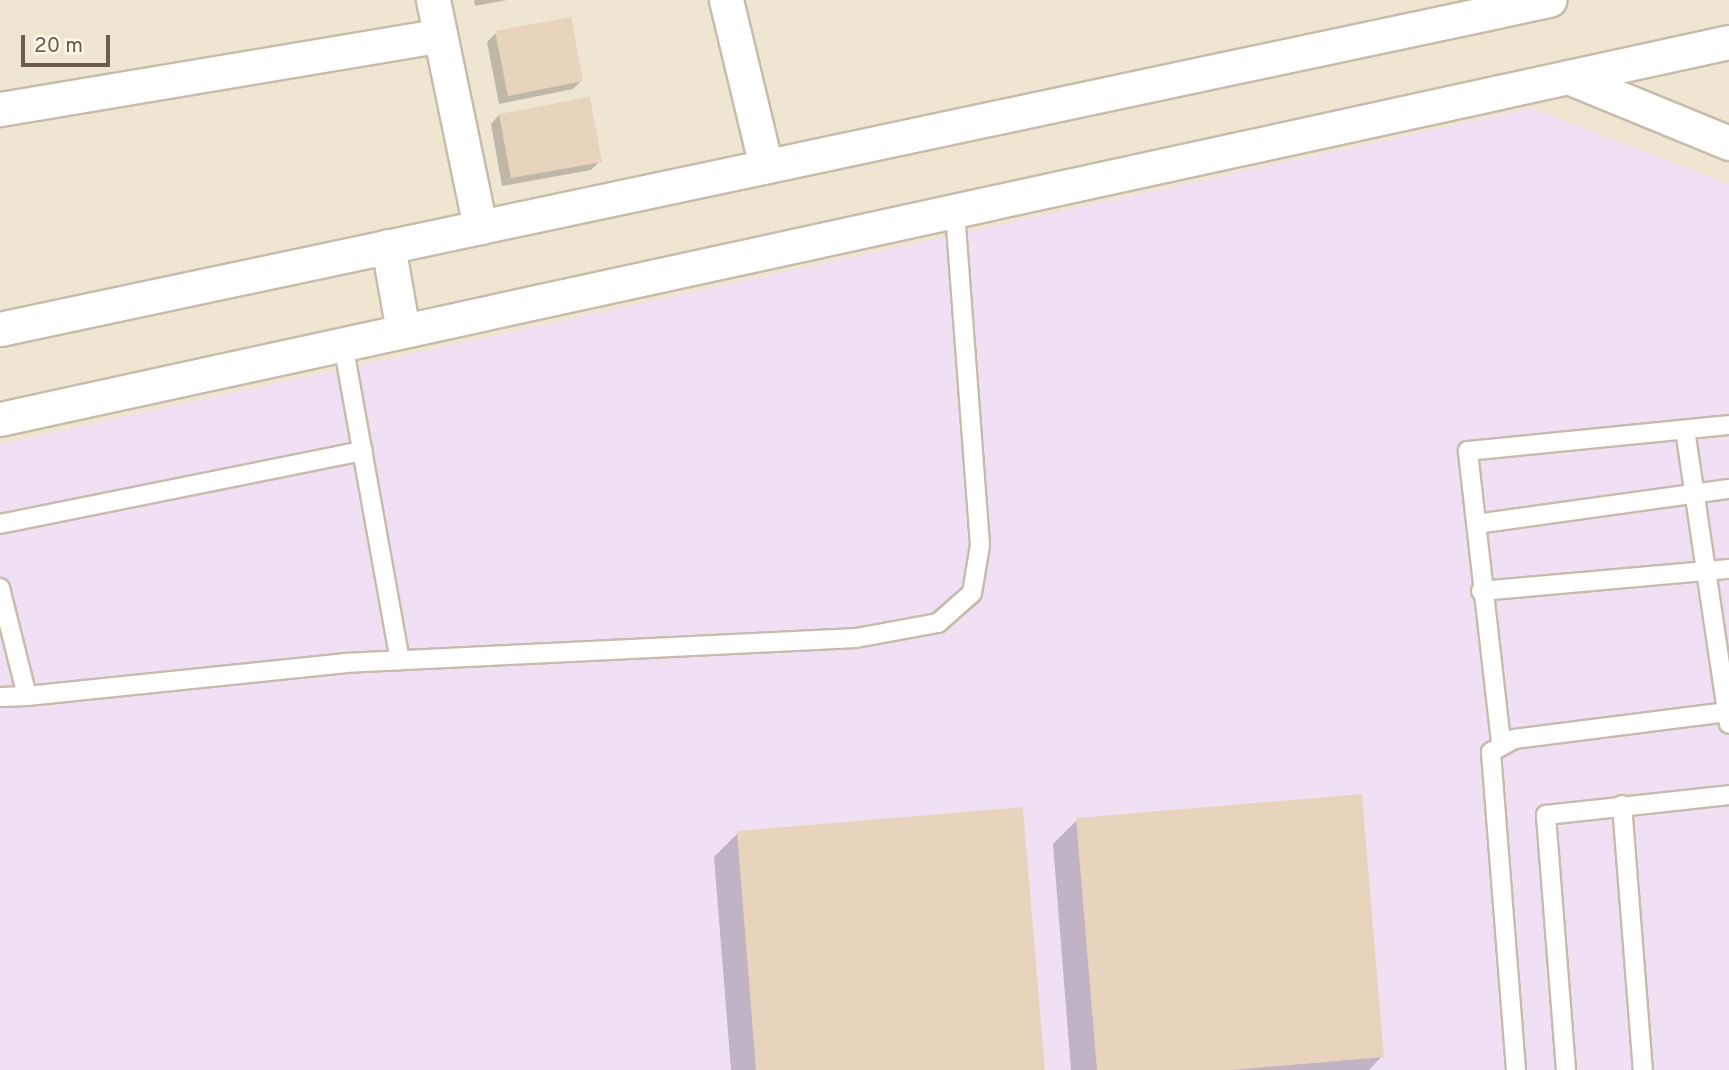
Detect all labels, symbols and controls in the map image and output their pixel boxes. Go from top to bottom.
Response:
scale bar [24,21,114,65]
text: 20 m [34,33,83,60]

